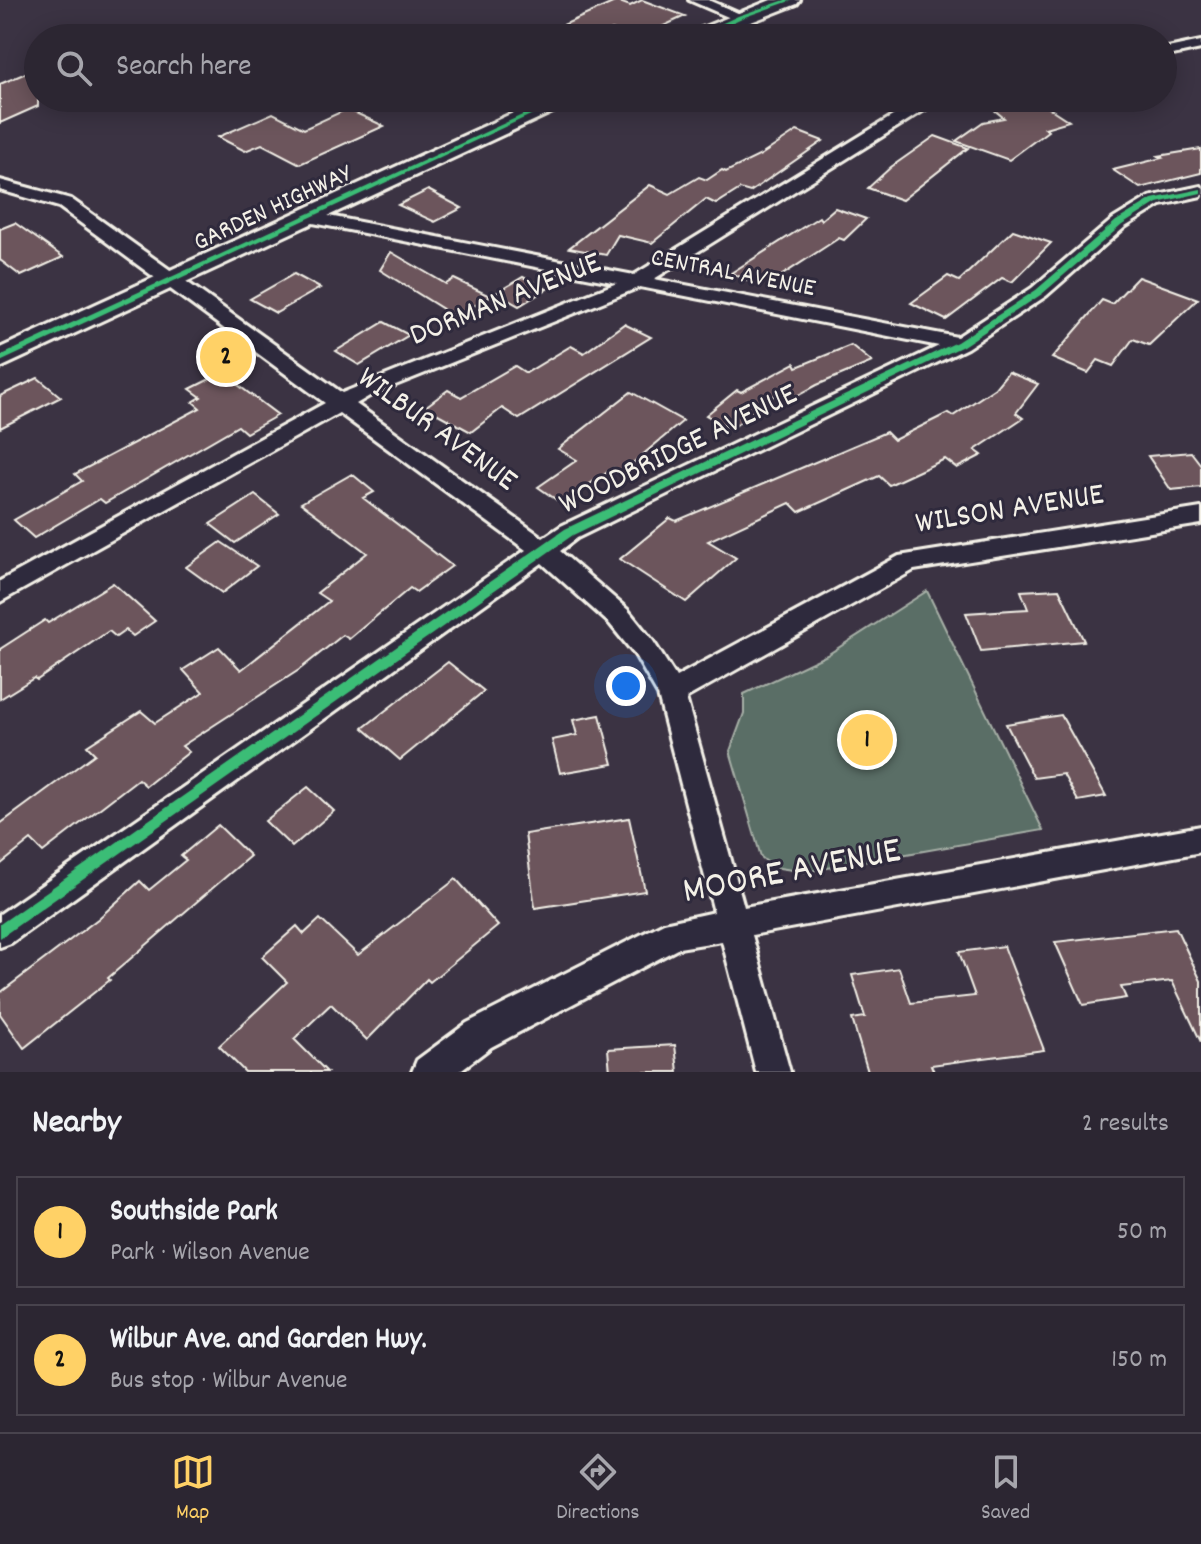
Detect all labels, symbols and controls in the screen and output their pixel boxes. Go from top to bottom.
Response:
search box [24,24,1177,112]
icon: search [52,46,96,90]
text: Search here [116,47,252,90]
street label: GARDEN HIGHWAY [188,156,359,262]
street label: CENTRAL AVENUE [647,240,819,308]
street label: DORMAN AVENUE [403,241,609,360]
pin: 2 [200,327,252,387]
street label: WILBUR AVENUE [346,357,526,505]
street label: WOODBRIDGE AVENUE [552,373,806,529]
street label: WILSON AVENUE [912,473,1108,549]
your location [606,666,646,706]
pin: 1 [841,710,893,770]
street label: MOORE AVENUE [678,825,906,921]
text: Nearby [32,1100,121,1149]
text: 2 results [1082,1106,1169,1143]
text: Southside Park [110,1192,278,1235]
text: 1 [57,1214,63,1251]
text: 50 m [1117,1214,1167,1251]
text: Park · Wilson Avenue [110,1235,310,1272]
text: Wilbur Ave. and Garden Hwy. [110,1320,427,1363]
text: 2 [54,1342,66,1379]
text: 150 m [1111,1342,1167,1379]
text: Bus stop · Wilbur Avenue [110,1363,347,1400]
tab: Map [171,1450,215,1529]
tab: Directions [556,1450,640,1529]
tab: Saved [981,1450,1030,1529]

